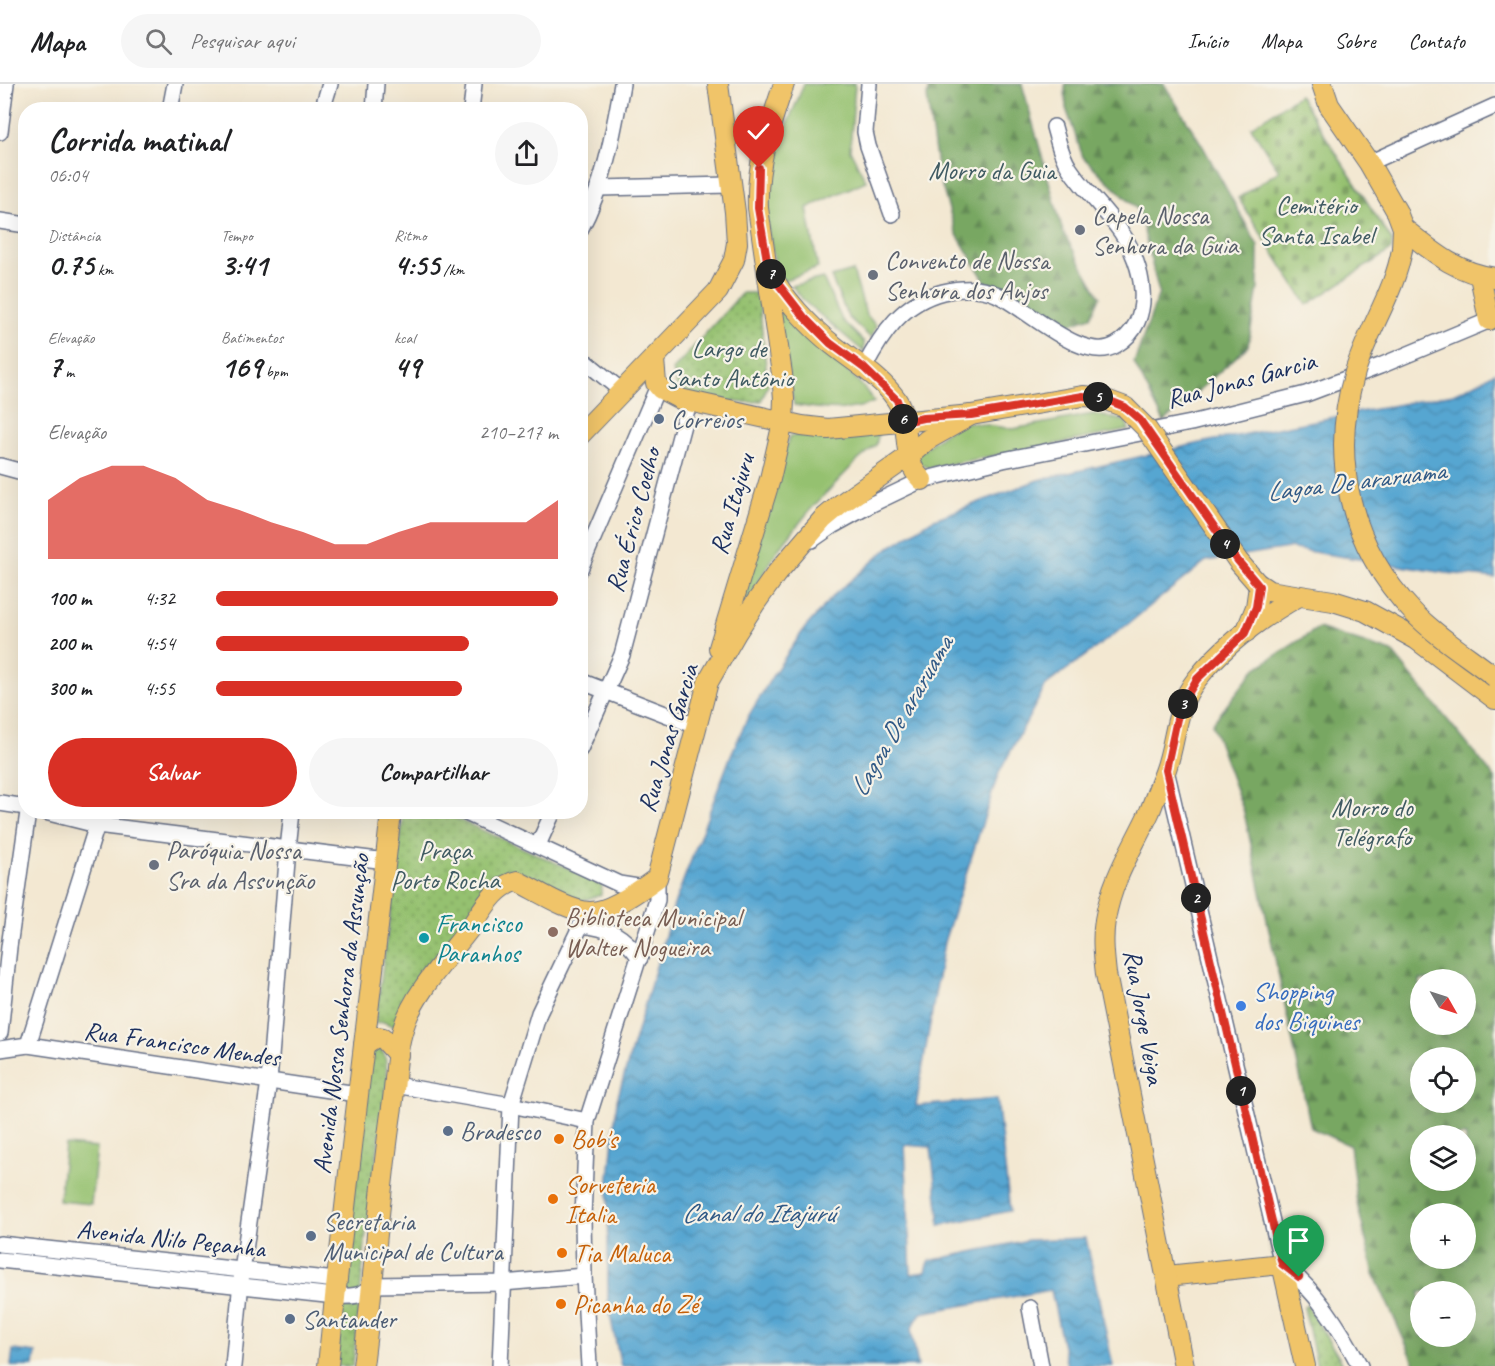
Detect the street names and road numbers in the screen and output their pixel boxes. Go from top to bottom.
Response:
street label: Rua Jonas Garcia [1163,344,1321,416]
street label: Rua Érico Coelho [598,441,669,596]
street label: Rua Itajuru [702,447,763,558]
street label: Rua Jonas Garcia [630,658,707,816]
street label: Avenida Nossa Senhora da Assunção [305,850,377,1176]
street label: Rua Jorge Veiga [1116,947,1172,1089]
street label: Rua Francisco Mendes [82,1014,284,1074]
street label: Avenida Nilo Peçanha [75,1213,268,1265]

